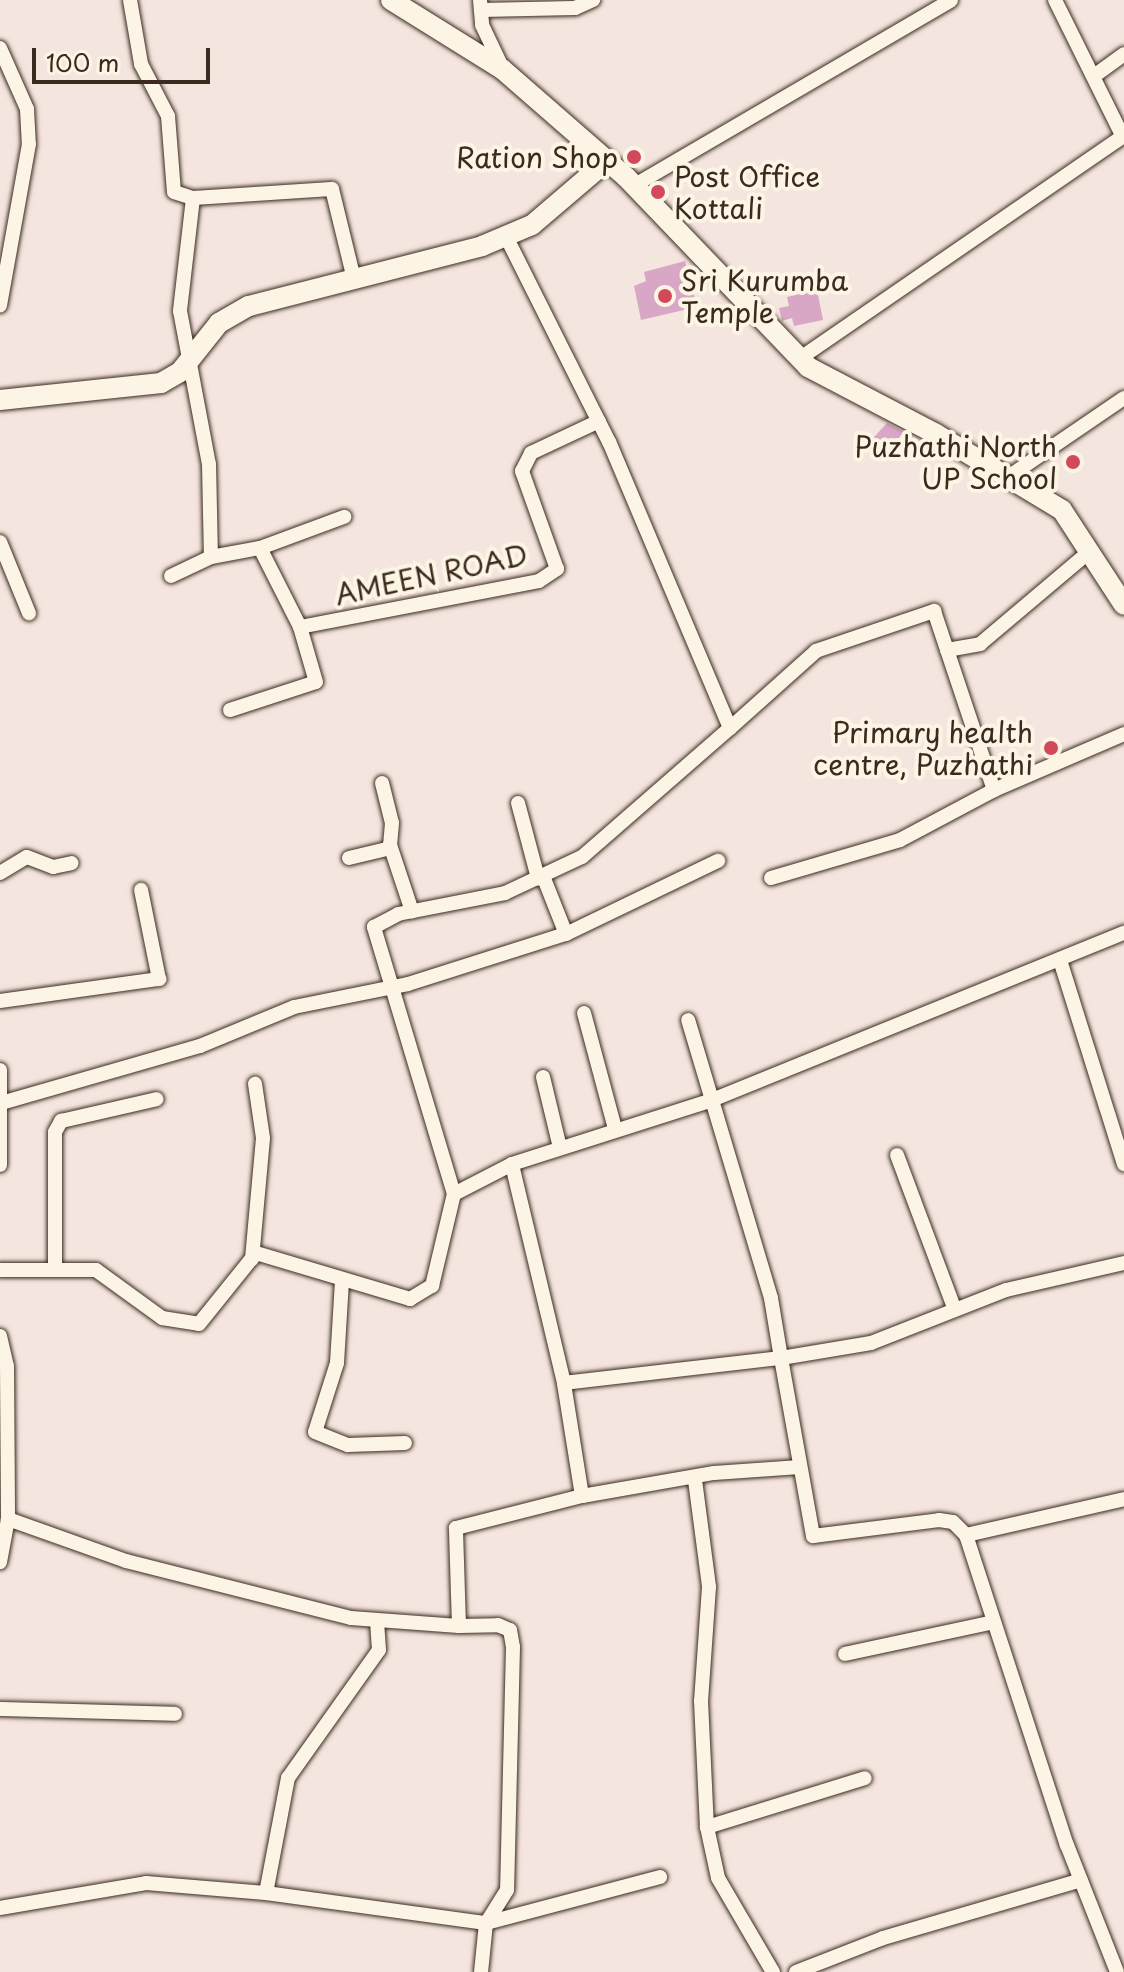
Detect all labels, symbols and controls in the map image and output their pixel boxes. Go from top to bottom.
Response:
scale bar [36,32,214,82]
text: 100 m [46,44,119,80]
place label: Ration Shop [456,140,618,174]
marker: Ration Shop [625,148,643,166]
place label: Post Office Kottali [674,159,820,225]
marker: Post Office Kottali [649,183,667,201]
place label: Sri Kurumba Temple [681,263,851,329]
marker: Sri Kurumba Temple [656,287,674,305]
place label: Puzhathi North UP School [853,429,1057,495]
marker: Puzhathi North UP School [1064,453,1082,471]
street label: AMEEN ROAD [330,537,532,611]
place label: Primary health centre, Puzhathi [814,715,1033,781]
marker: Primary health centre, Puzhathi [1040,737,1062,759]

